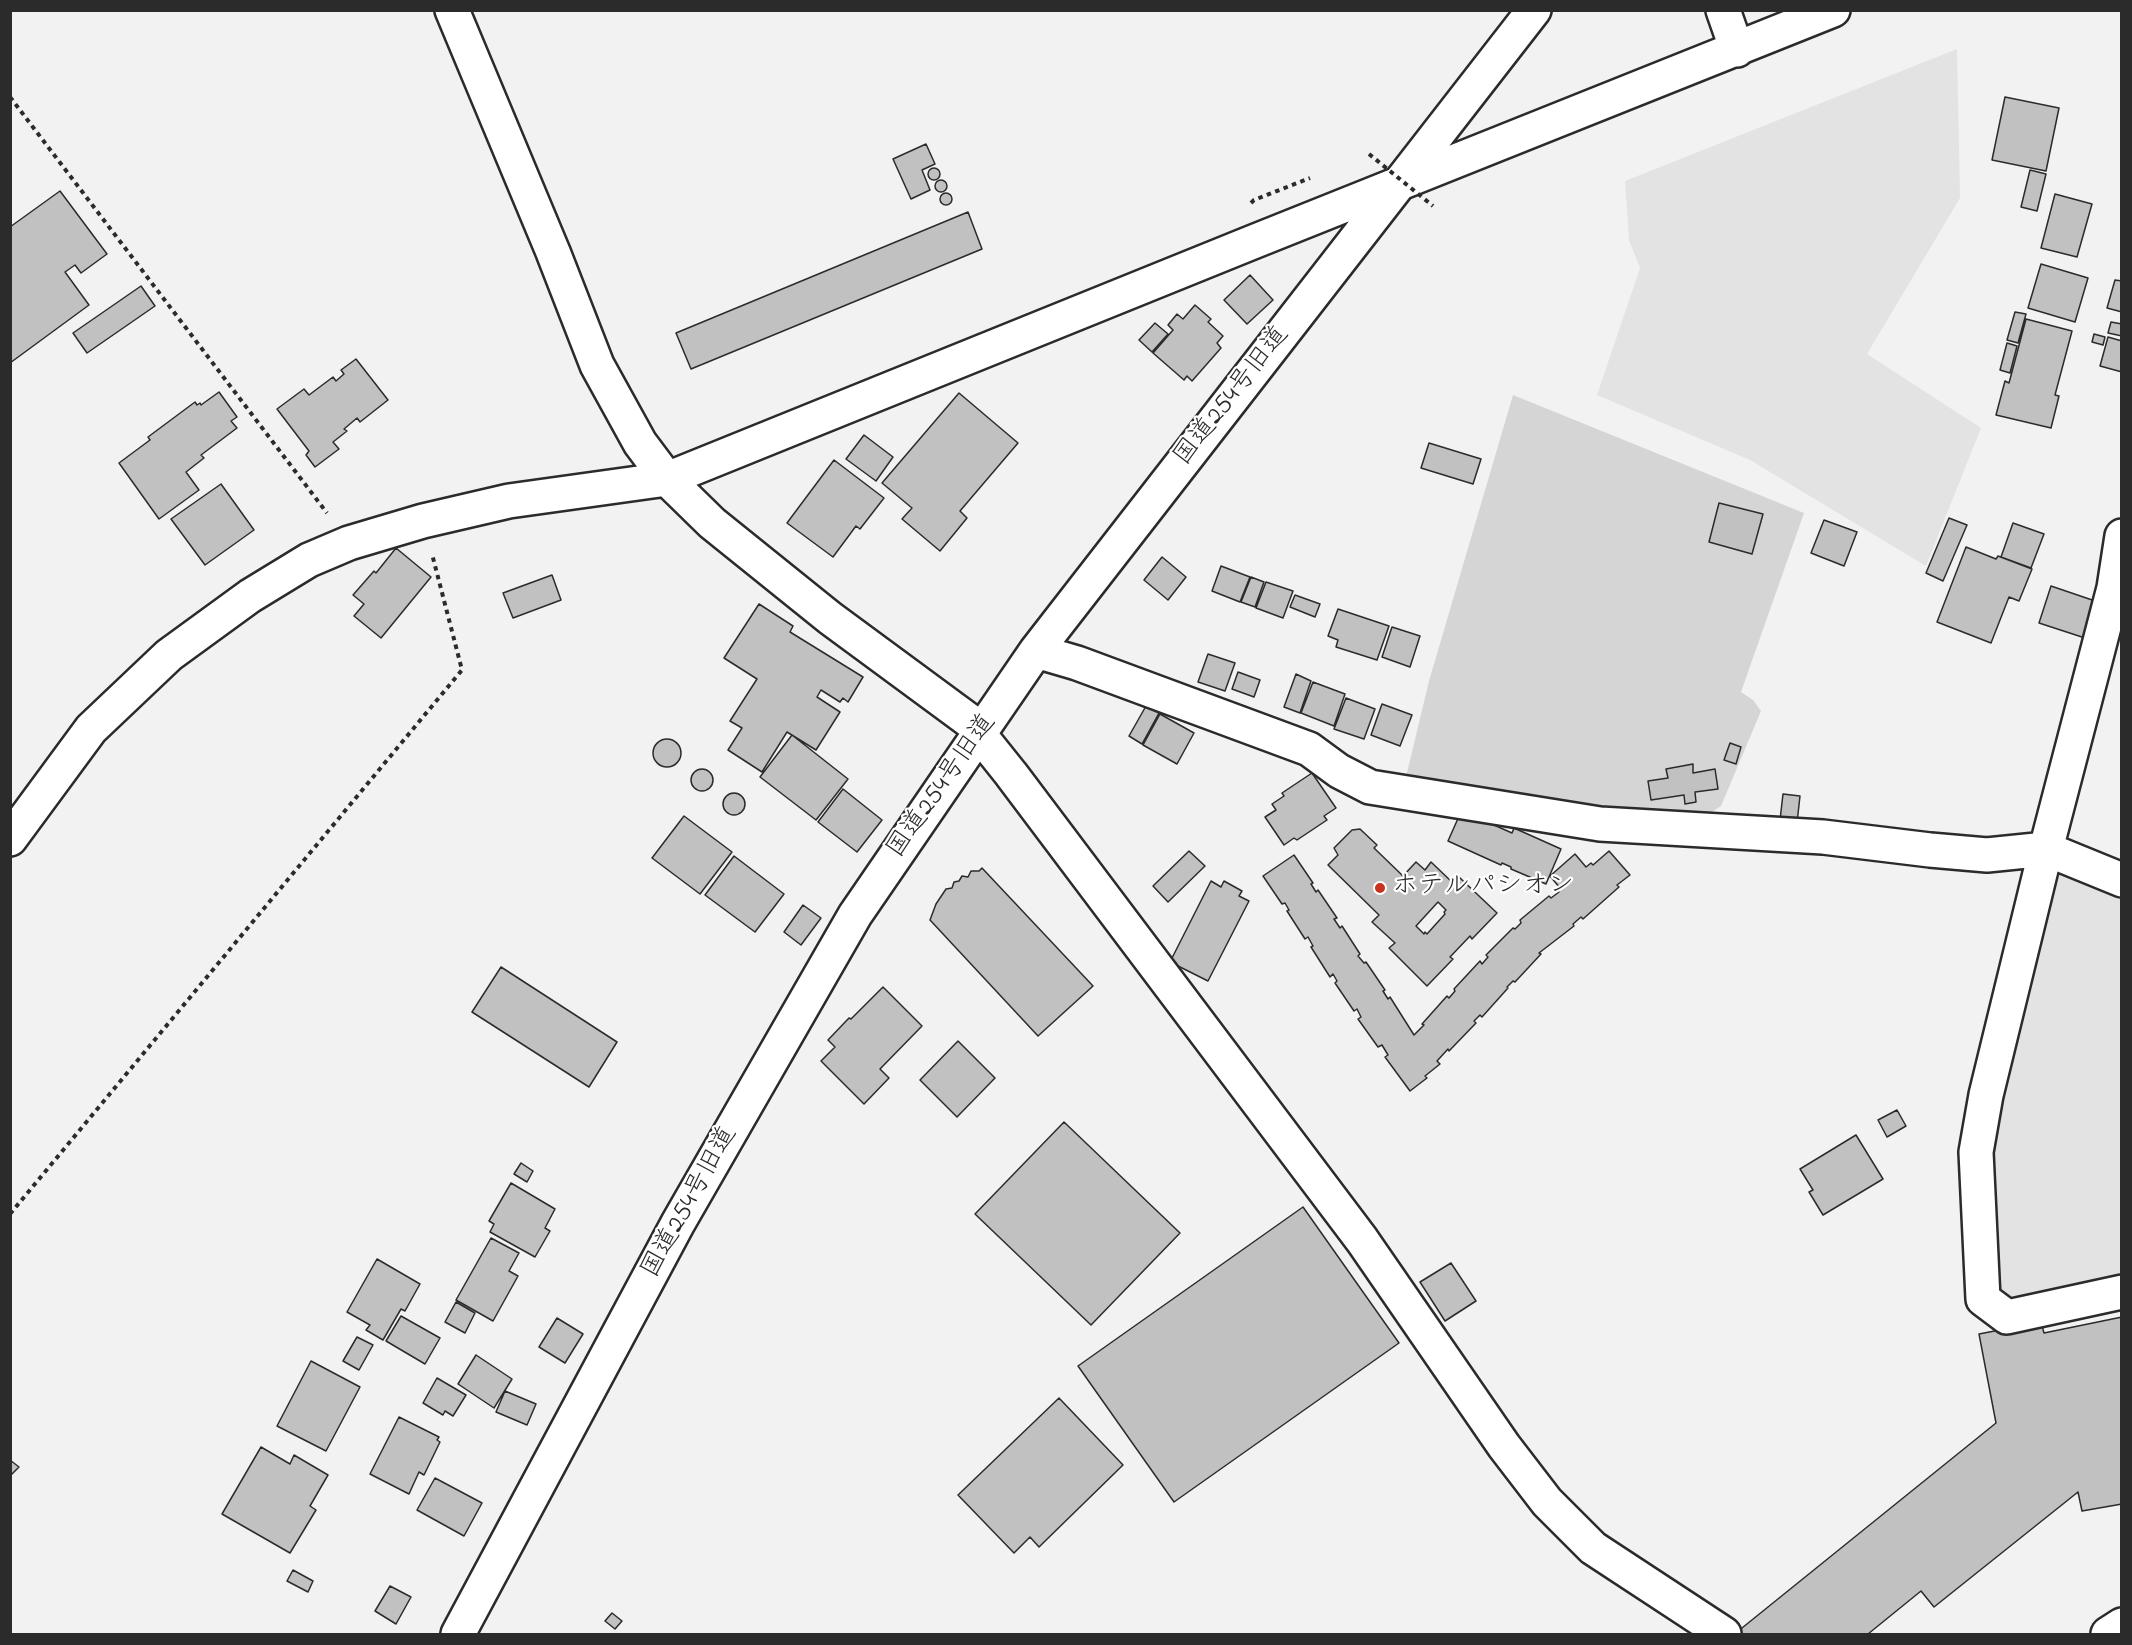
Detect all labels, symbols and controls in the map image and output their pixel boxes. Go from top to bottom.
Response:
street label: 国道254号旧道 [1169,321,1297,473]
street label: 国道254号旧道 [882,709,1004,865]
place label: ホテルパシオン [1392,872,1574,904]
marker: ホテルパシオン [1373,881,1387,895]
street label: 国道254号旧道 [637,1122,745,1284]

